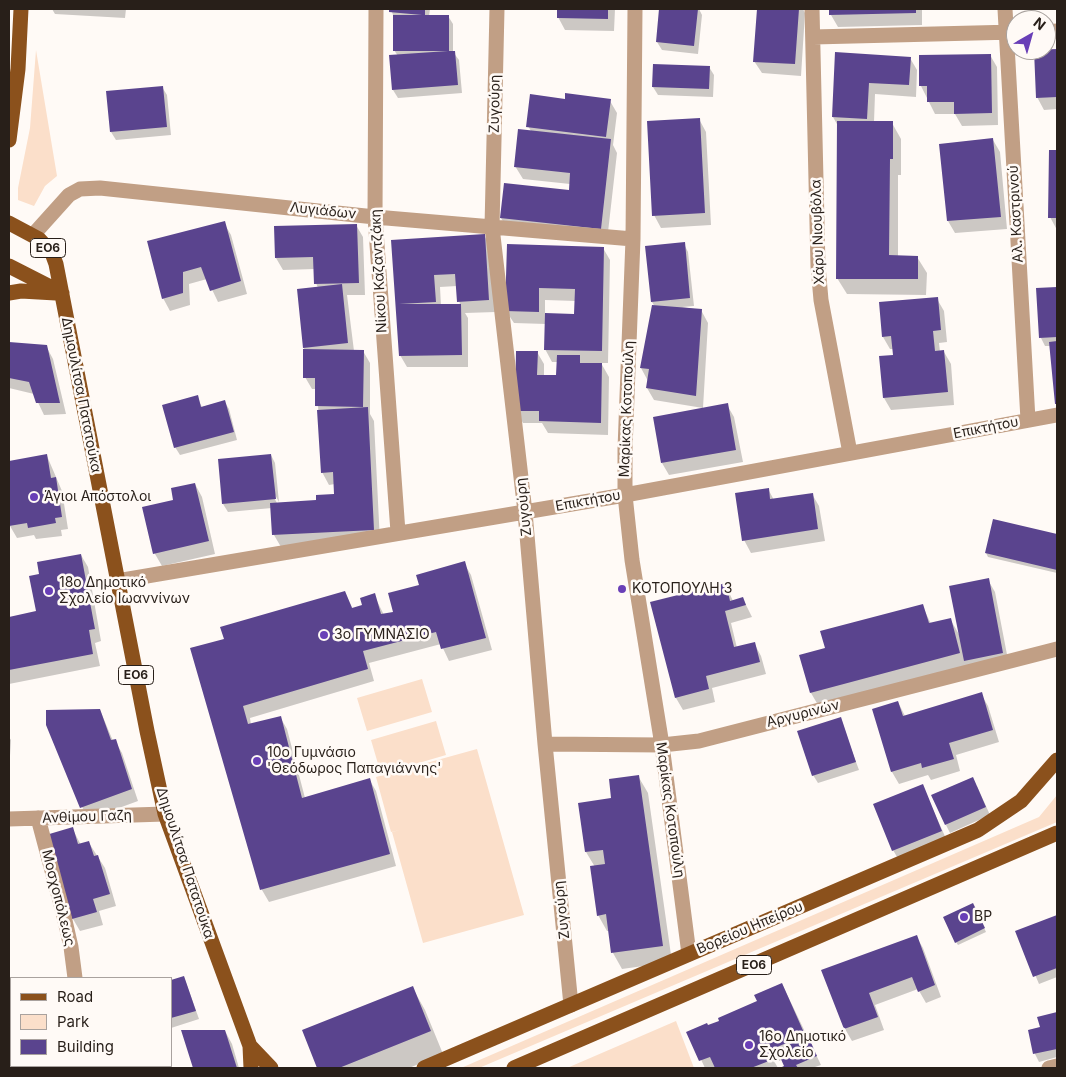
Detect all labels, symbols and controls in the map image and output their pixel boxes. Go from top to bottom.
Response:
north arrow [1006,10,1056,60]
text: N [1030,14,1049,34]
street label: Ζυγούρη [486,75,504,133]
street label: Αλ. Καστρινού [1005,165,1027,263]
street label: Χάρυ Νιουβόλα [808,179,828,285]
street label: Λυγιάδων [289,199,357,223]
street label: Νίκου Καζαντζάκη [367,209,391,333]
road number: ΕΟ6 [30,238,66,258]
street label: Δημουλίτσα Πατατούκα [58,316,104,474]
street label: Μαρίκας Κοτοπούλη [616,340,638,478]
street label: Επικτήτου [952,413,1020,443]
street label: Ζυγούρη [513,477,535,537]
street label: Επικτήτου [554,487,622,515]
place label: Άγιοι Απόστολοι [44,489,151,505]
marker: Άγιοι Απόστολοι [28,491,40,503]
place label: 18ο Δημοτικό Σχολείο Ιωαννίνων [59,575,190,608]
place label: ΚΟΤΟΠΟΥΛΗ 3 [632,581,732,597]
marker: ΚΟΤΟΠΟΥΛΗ 3 [616,583,628,595]
marker: 18ο Δημοτικό Σχολείο Ιωαννίνων [43,585,55,597]
place label: 3ο ΓΥΜΝΑΣΙΟ [334,627,430,643]
marker: 3ο ΓΥΜΝΑΣΙΟ [318,629,330,641]
road number: ΕΟ6 [118,666,154,684]
street label: Αργυρινών [765,697,841,731]
street label: Μαρίκας Κοτοπούλη [652,741,688,879]
place label: 10ο Γυμνάσιο 'Θεόδωρος Παπαγιάννης' [267,745,441,778]
marker: 10ο Γυμνάσιο 'Θεόδωρος Παπαγιάννης' [251,755,263,767]
street label: Δημουλίτσα Πατατούκα [153,785,217,941]
street label: Ανθίμου Γαζη [42,807,132,827]
street label: Μοσχοπόλεως [38,848,78,948]
street label: Ζυγούρη [551,880,573,940]
street label: Βορείου Ηπείρου [694,898,806,958]
place label: BP [974,909,992,925]
marker: BP [958,911,970,923]
road number: ΕΟ6 [736,956,772,974]
legend [10,977,172,1067]
text: Road [57,987,93,1006]
text: Park [57,1012,89,1031]
place label: 16ο Δημοτικό Σχολείο [759,1029,846,1062]
text: Building [57,1037,114,1056]
marker: 16ο Δημοτικό Σχολείο [743,1039,755,1051]

